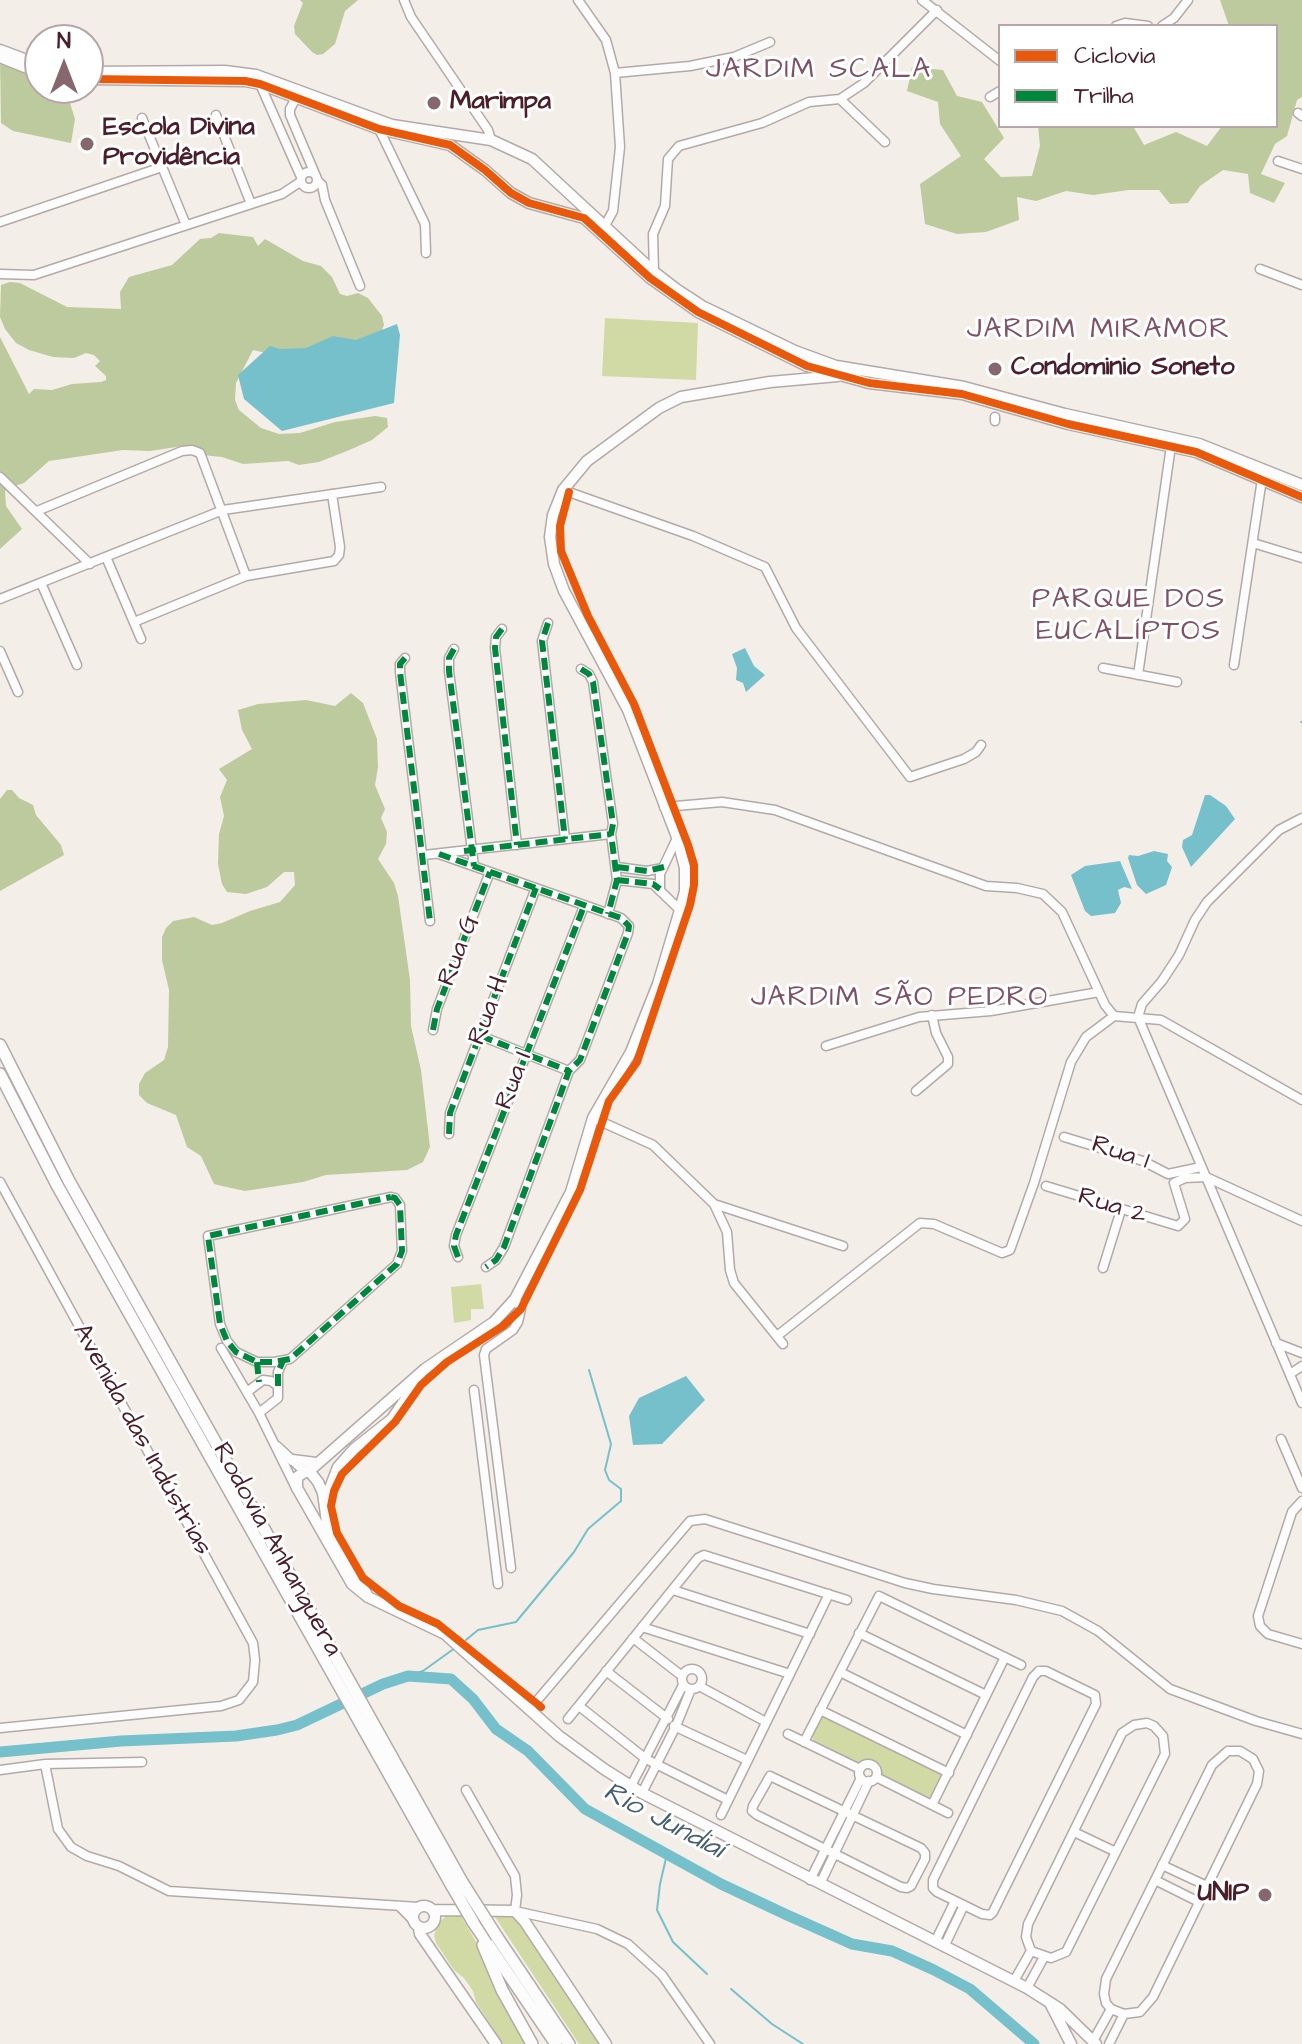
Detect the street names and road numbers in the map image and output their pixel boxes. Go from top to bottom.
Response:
street label: Rua G [432,911,488,991]
street label: Rua H [463,972,517,1050]
street label: Rua I [490,1048,540,1114]
street label: Rua 1 [1087,1130,1153,1178]
street label: Rua 2 [1074,1182,1150,1232]
street label: Avenida das Indústrias [64,1319,218,1561]
street label: Rodovia Anhanguera [204,1438,348,1662]

